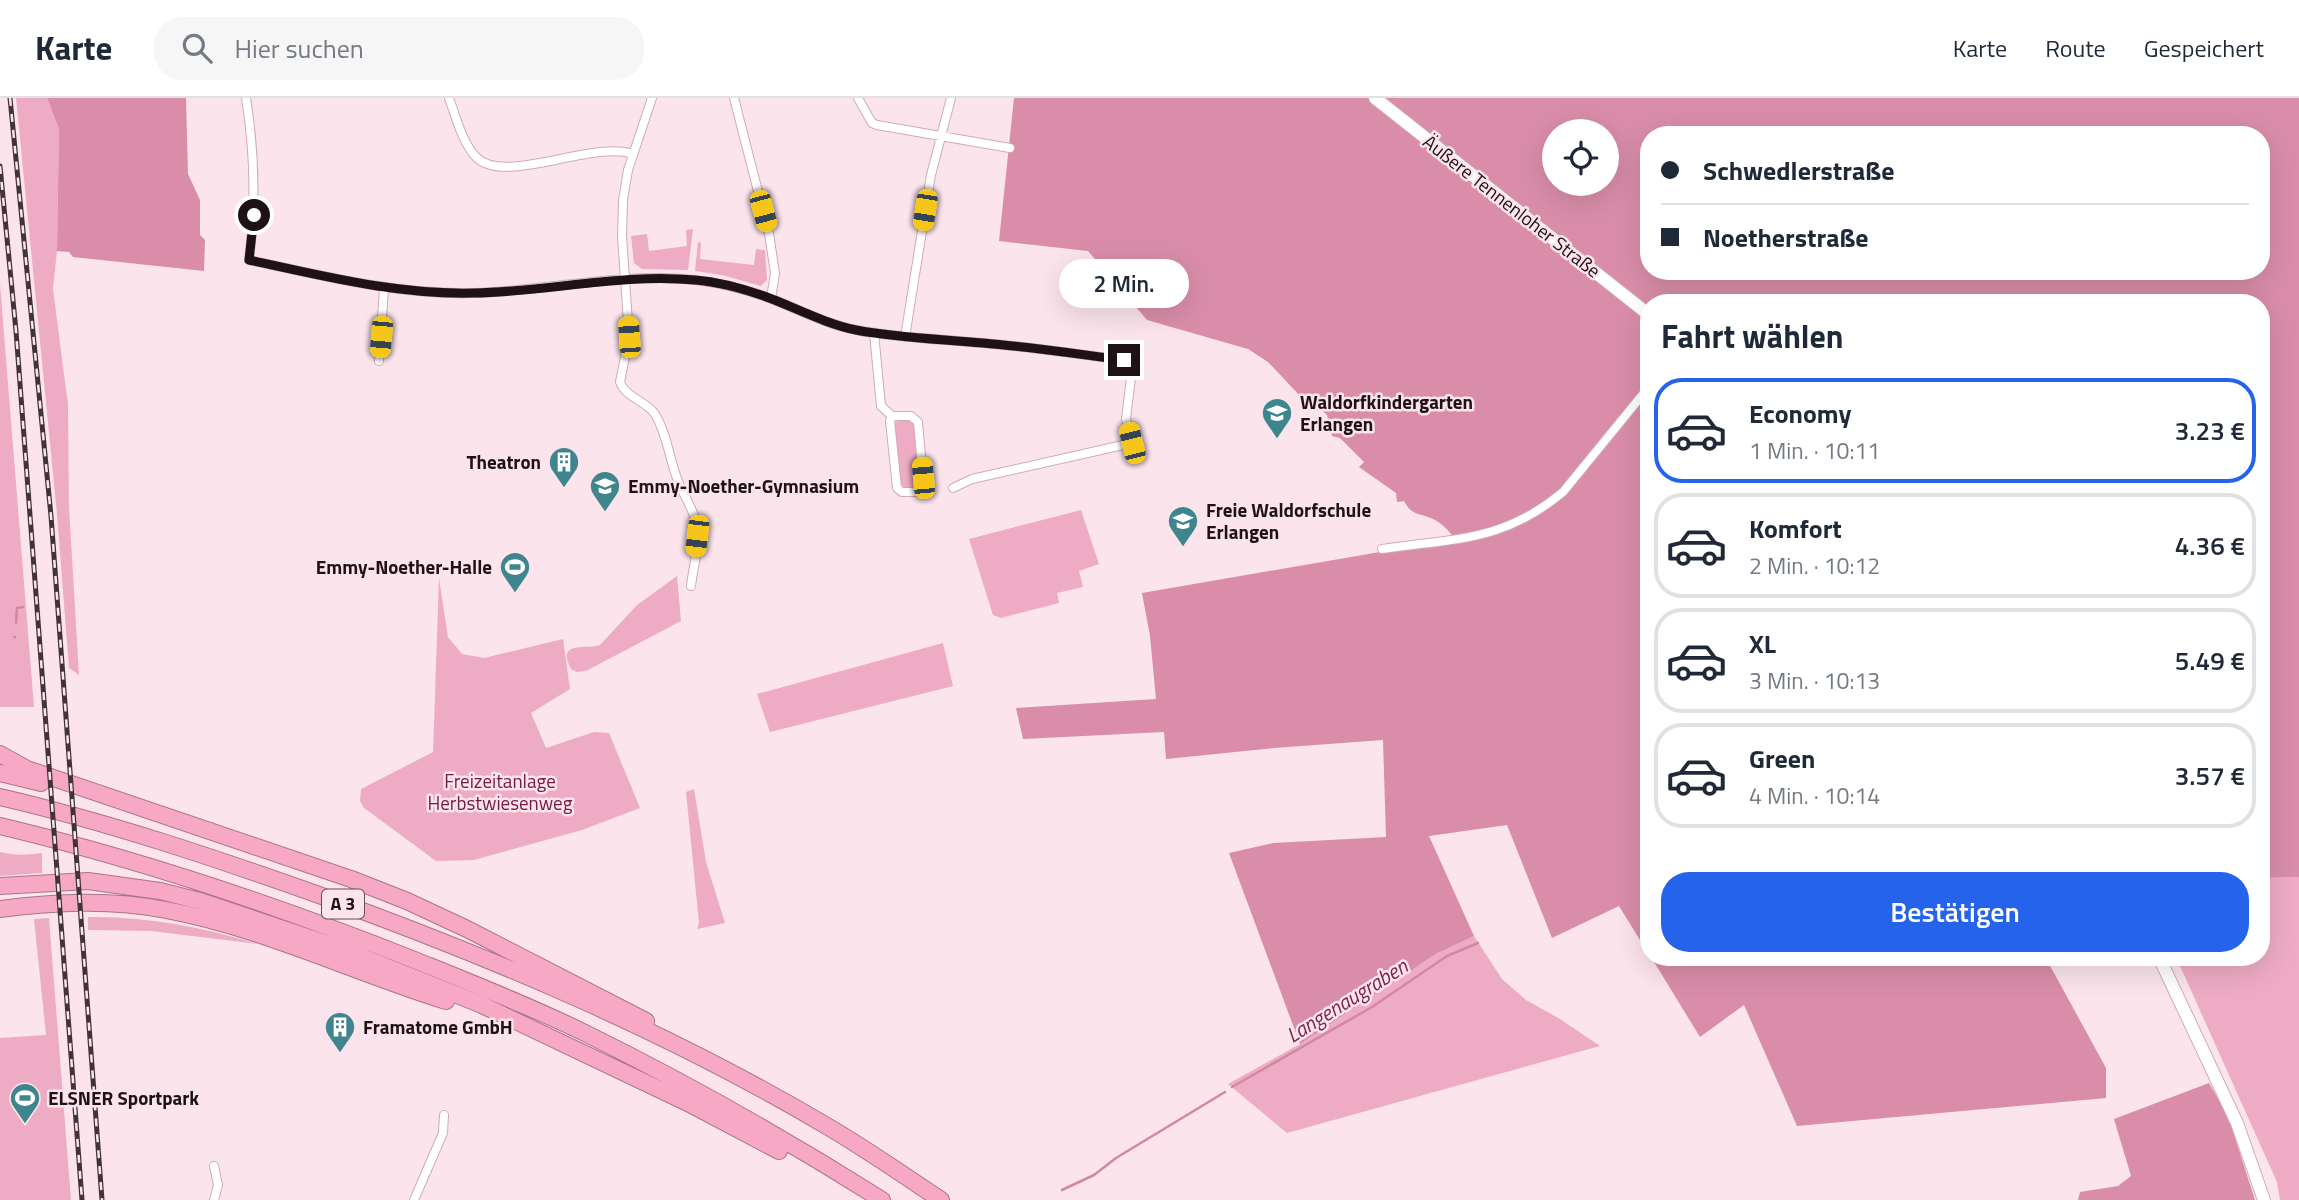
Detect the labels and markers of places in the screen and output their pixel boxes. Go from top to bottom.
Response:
place label: Waldorfkindergarten Erlangen [1300,387,1473,438]
school or university icon: Waldorfkindergarten Erlangen [1260,396,1294,440]
building icon: Theatron [547,445,581,489]
place label: Theatron [467,447,541,476]
school or university icon: Emmy-Noether-Gymnasium [588,469,622,513]
place label: Emmy-Noether-Gymnasium [628,471,859,500]
place label: Freie Waldorfschule Erlangen [1206,495,1371,546]
school or university icon: Freie Waldorfschule Erlangen [1166,504,1200,548]
sports icon: Emmy-Noether-Halle [498,550,532,594]
place label: Emmy-Noether-Halle [316,552,492,581]
building icon: Framatome GmbH [323,1010,357,1054]
place label: Framatome GmbH [363,1012,513,1041]
sports icon: ELSNER Sportpark [8,1081,42,1125]
place label: ELSNER Sportpark [48,1083,199,1112]

